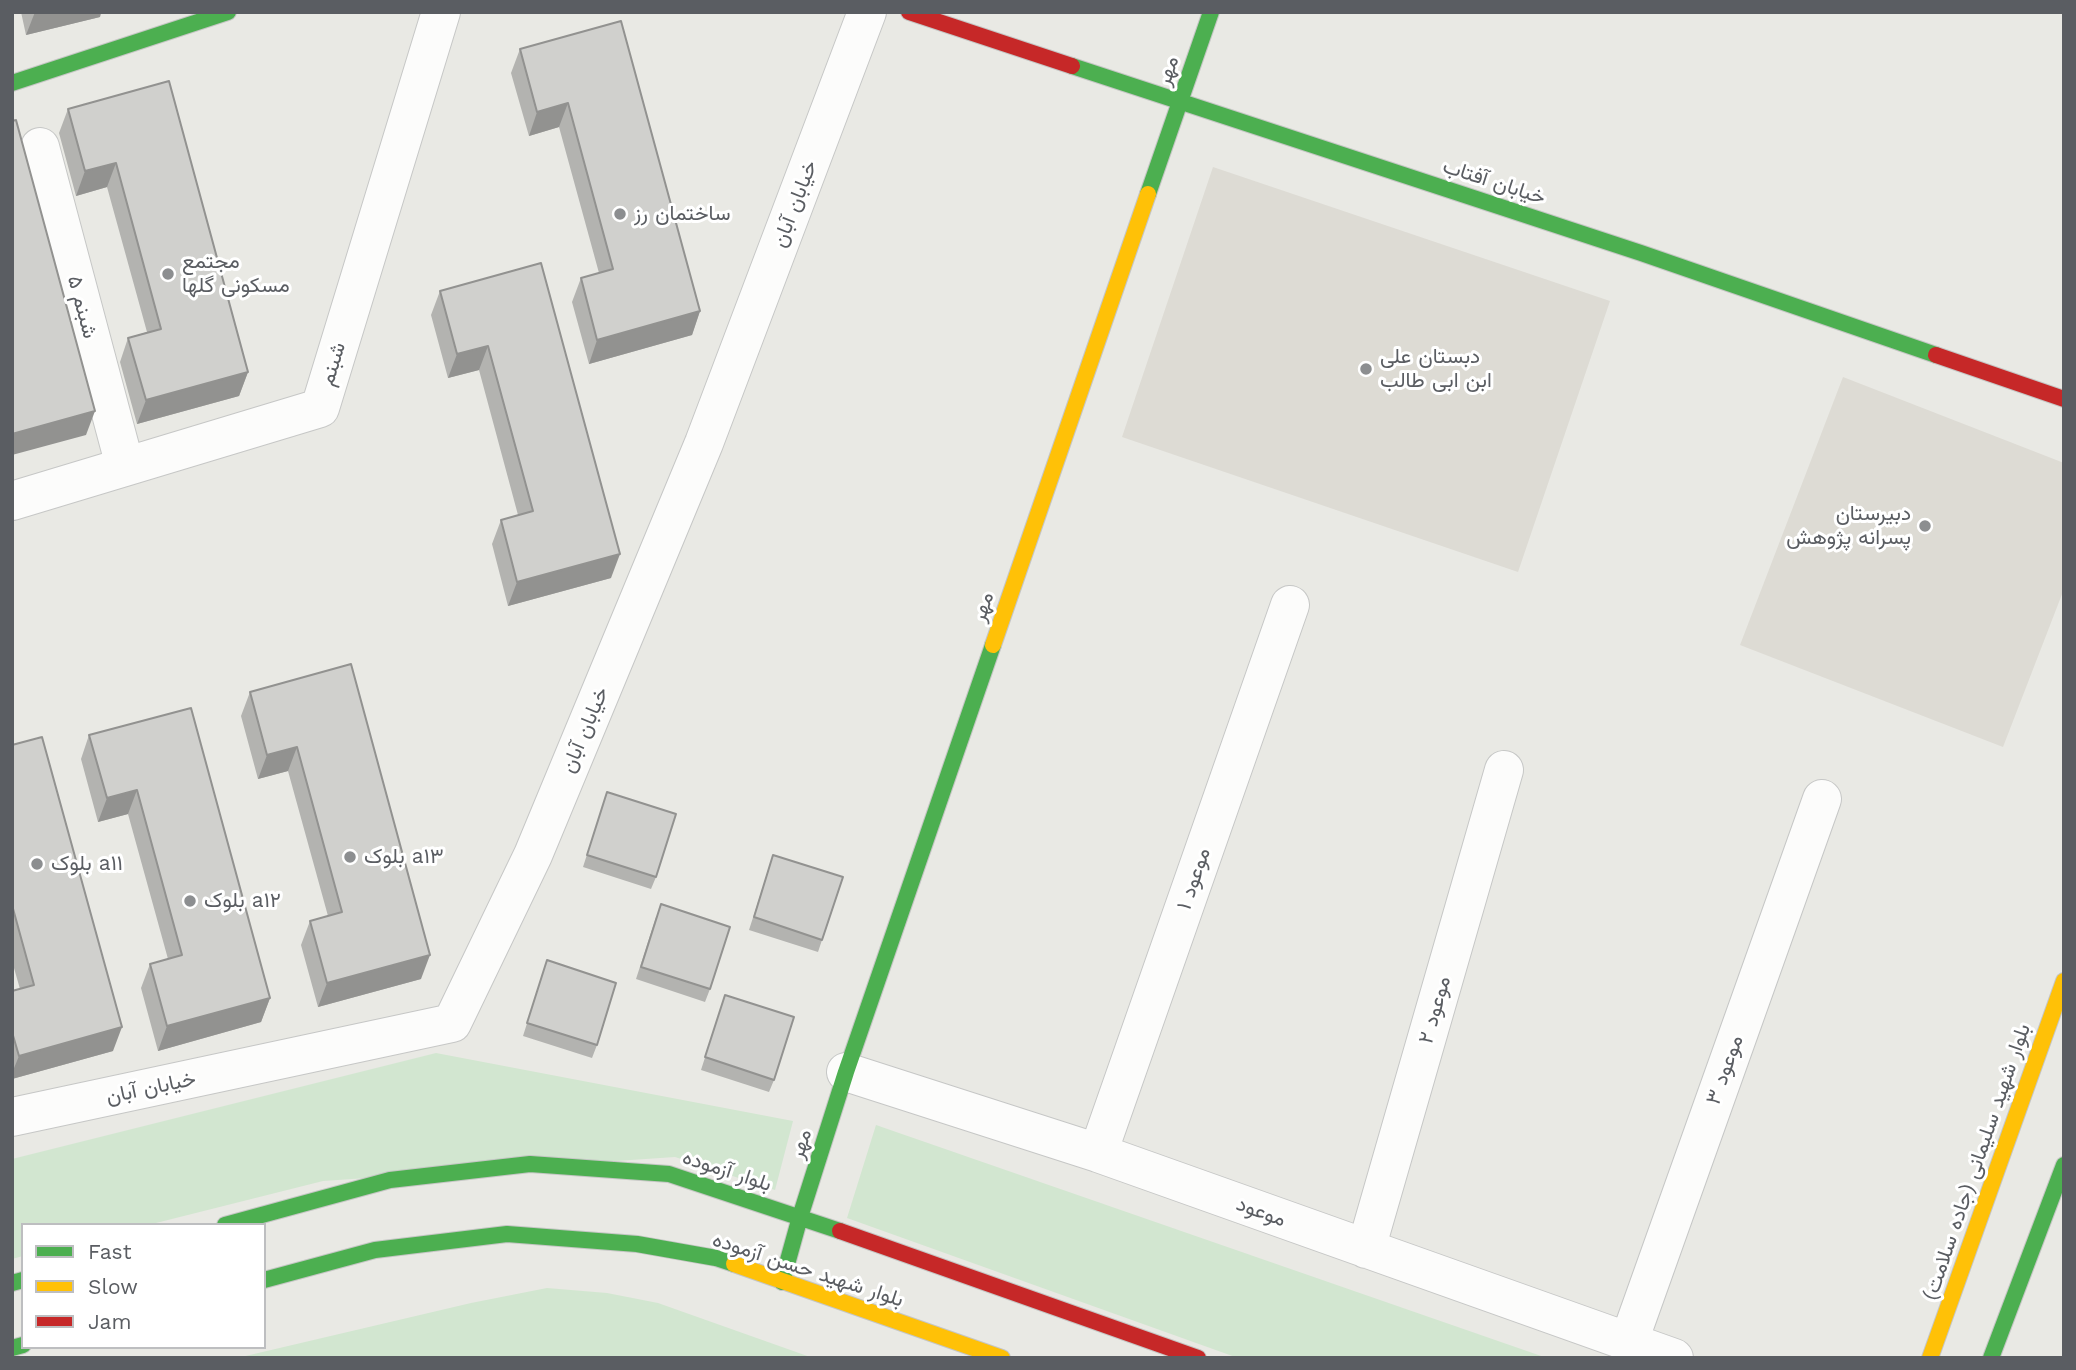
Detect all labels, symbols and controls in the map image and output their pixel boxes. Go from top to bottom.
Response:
street label: مهر [1151,53,1185,89]
street label: خیابان آفتاب [1439,154,1549,210]
street label: خیابان آبان [767,157,823,251]
place label: ساختمان رز [634,201,731,227]
marker: ساختمان رز [612,206,628,222]
place label: مجتمع مسکونی گلها [182,249,290,299]
marker: مجتمع مسکونی گلها [160,266,176,282]
street label: شبنم ۵ [62,273,102,341]
street label: شبنم [314,339,352,389]
place label: دبستان علی ابن ابی طالب [1380,344,1492,394]
marker: دبستان علی ابن ابی طالب [1358,361,1374,377]
place label: دبیرستان پسرانه پژوهش [1786,501,1911,551]
marker: دبیرستان پسرانه پژوهش [1917,518,1933,534]
street label: مهر [966,589,1000,625]
street label: خیابان آبان [556,683,614,777]
place label: بلوک a۱۳ [364,844,444,870]
street label: موعود ۱ [1172,845,1216,913]
marker: بلوک a۱۳ [342,849,358,865]
place label: بلوک a۱۱ [51,851,123,877]
marker: بلوک a۱۱ [29,856,45,872]
place label: بلوک a۱۲ [204,888,281,914]
marker: بلوک a۱۲ [182,893,198,909]
street label: موعود ۲ [1413,973,1457,1047]
street label: بلوار شهید سلیمانی (جاده سلامت) [1918,1020,2036,1304]
street label: موعود ۳ [1701,1032,1749,1108]
street label: خیابان آبان [104,1066,198,1110]
street label: مهر [784,1126,818,1162]
street label: بلوار آزموده [679,1145,775,1197]
street label: موعود [1233,1191,1289,1233]
legend [21,1223,266,1349]
street label: بلوار شهید حسن آزموده [709,1227,907,1313]
text: Fast [88,1239,132,1264]
text: Slow [88,1274,138,1299]
text: Jam [88,1309,131,1334]

